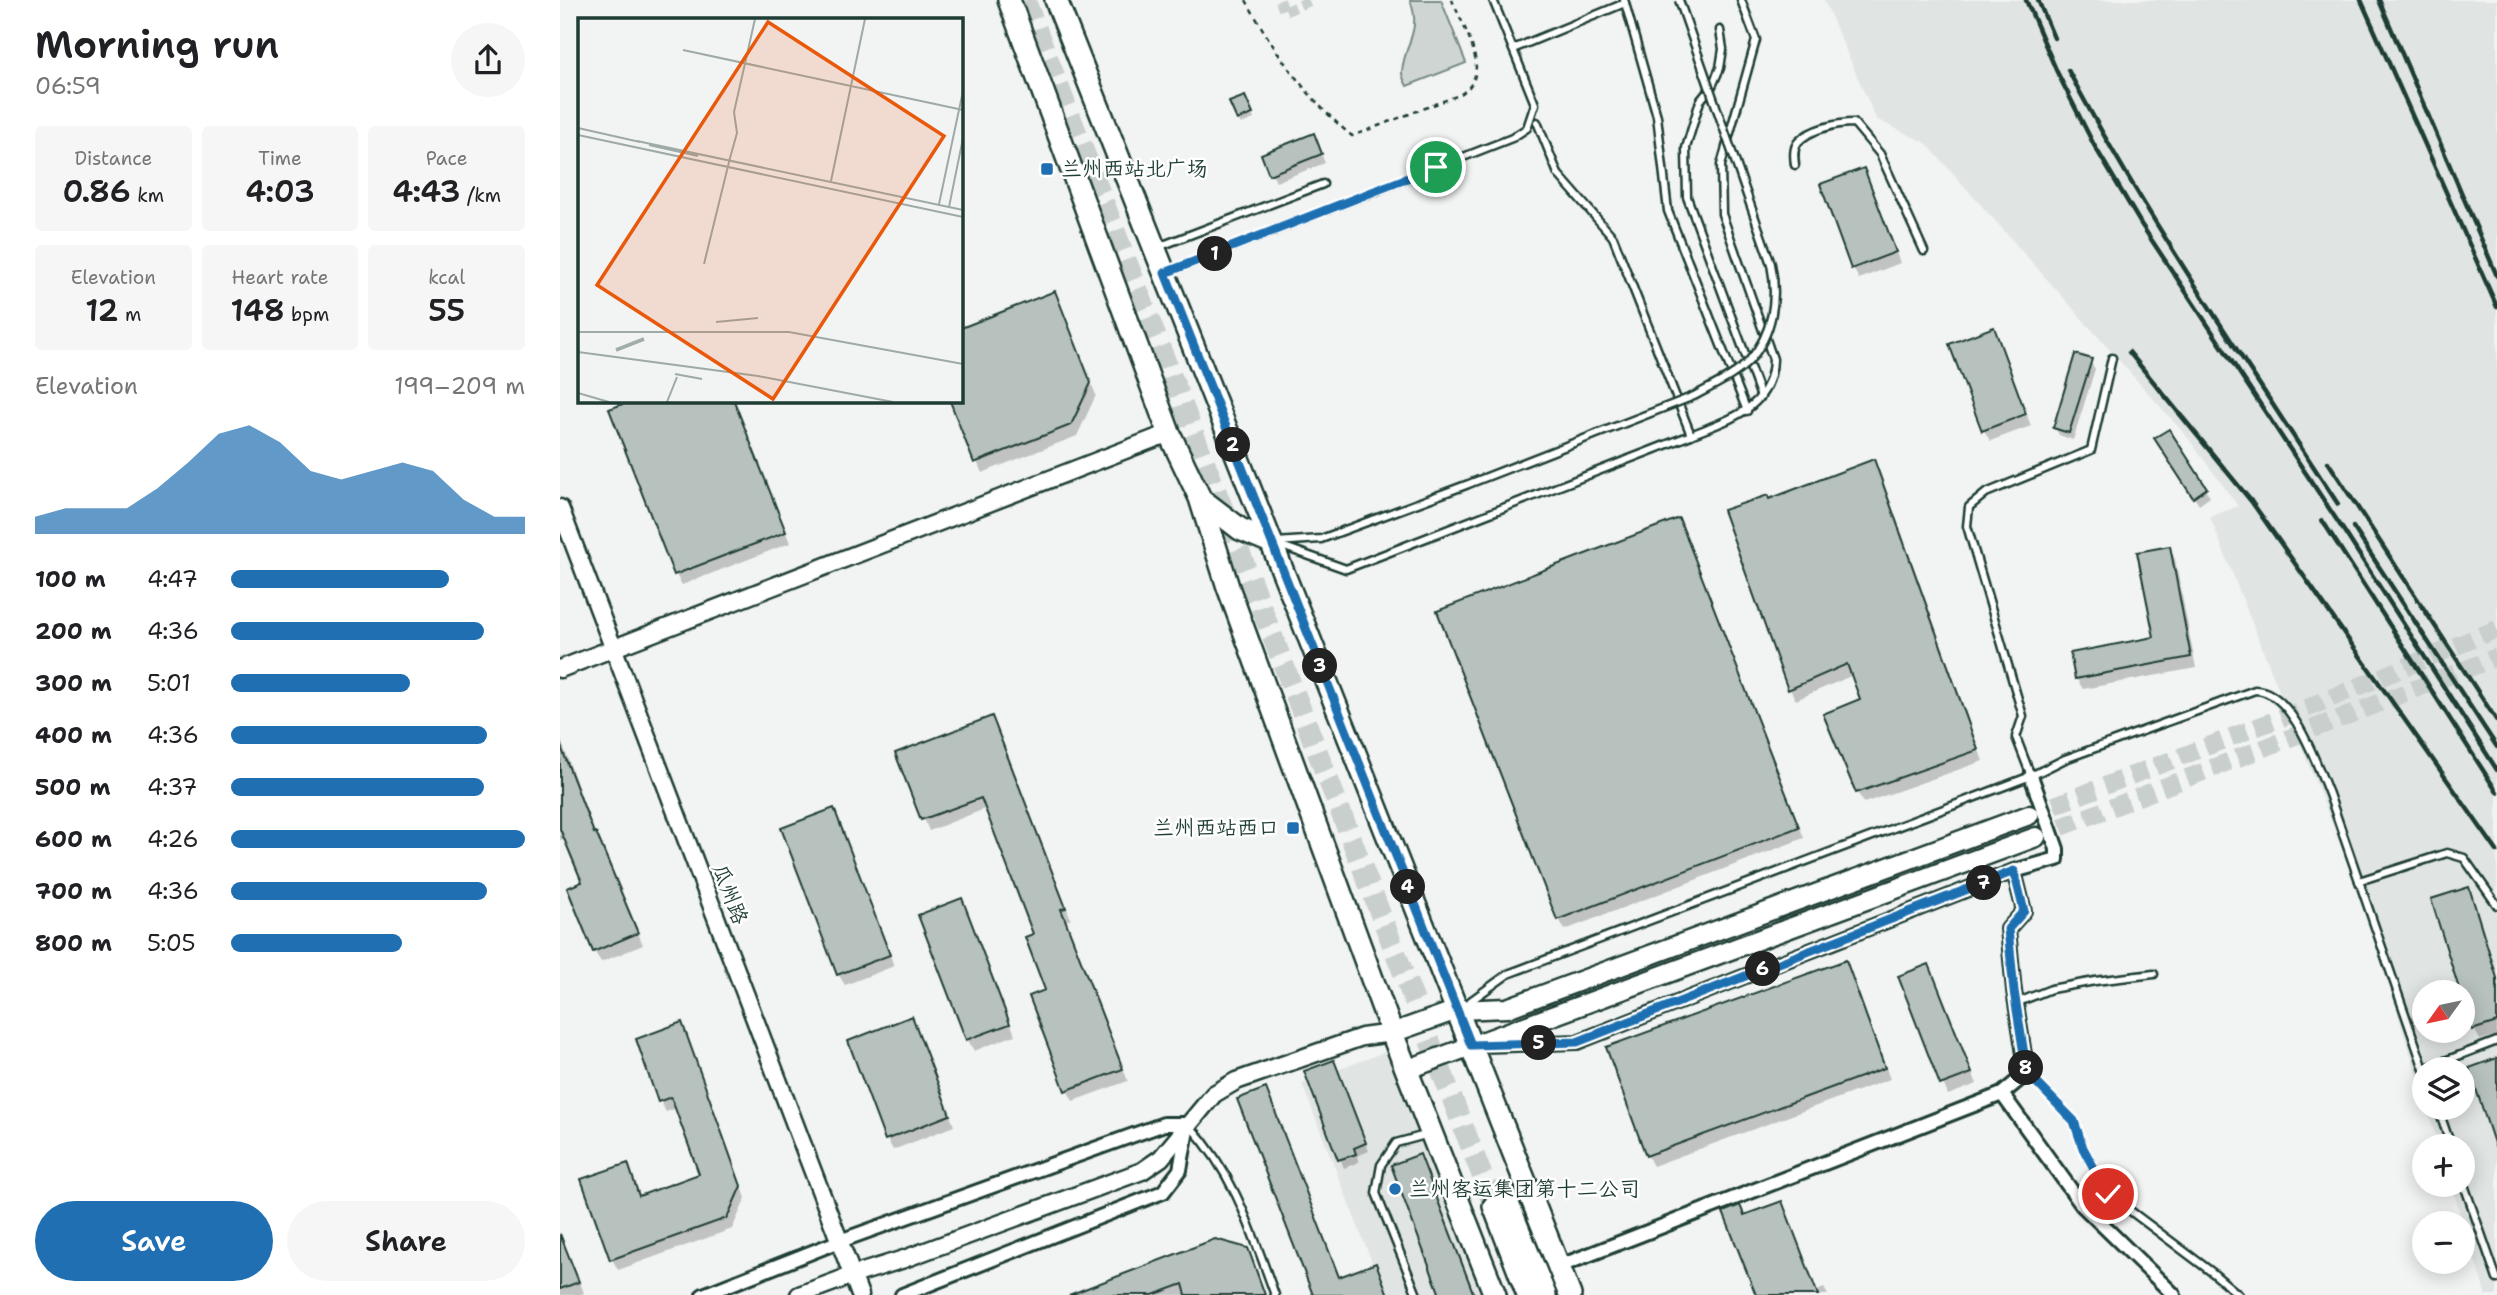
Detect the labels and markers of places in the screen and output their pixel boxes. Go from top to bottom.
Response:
pin [1406,137,1466,197]
place label: 兰州西站北广场 [1061,155,1208,183]
marker: 兰州西站北广场 [1039,161,1055,177]
pin: 1 [1198,236,1232,272]
pin: 2 [1216,428,1250,462]
pin: 3 [1302,648,1338,684]
place label: 兰州西站西口 [1153,814,1279,842]
marker: 兰州西站西口 [1285,820,1301,836]
pin: 7 [1966,866,2002,900]
pin: 4 [1390,870,1426,904]
pin: 6 [1746,951,1780,986]
pin: 5 [1522,1026,1556,1060]
pin: 8 [2008,1050,2044,1086]
pin [2078,1164,2138,1224]
place label: 兰州客运集团第十二公司 [1409,1175,1640,1203]
marker: 兰州客运集团第十二公司 [1387,1181,1403,1197]

